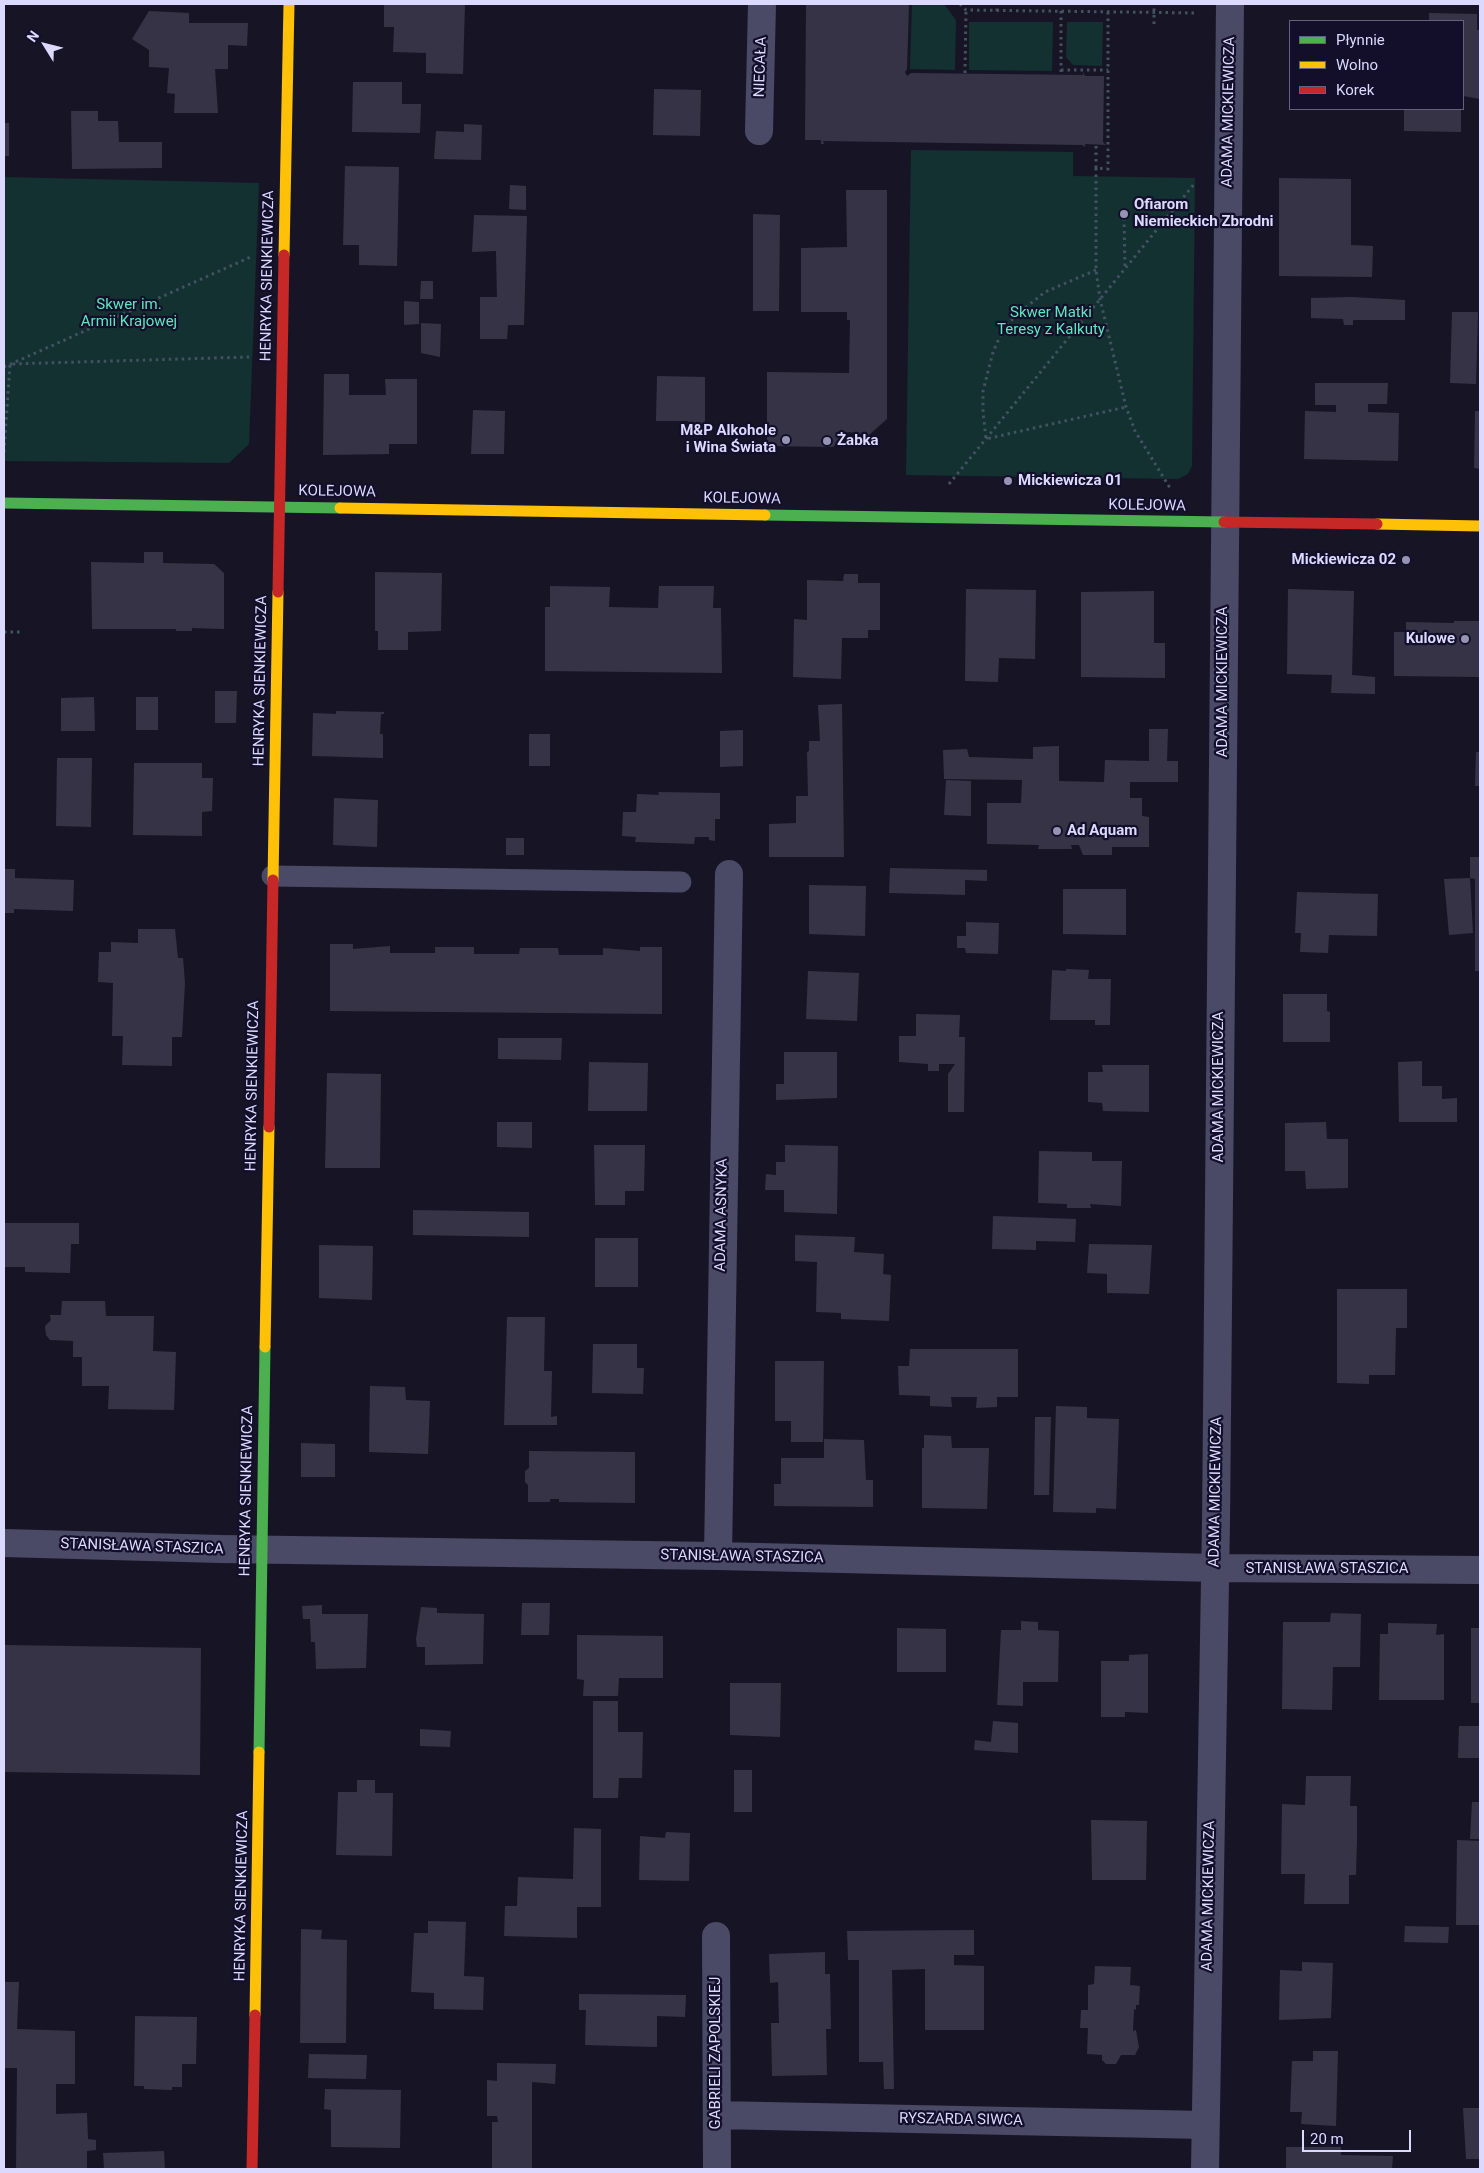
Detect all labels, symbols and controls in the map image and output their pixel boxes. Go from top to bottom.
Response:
north arrow [20,20,70,70]
legend [1289,20,1464,110]
text: N [23,27,42,45]
text: Płynnie [1336,31,1385,49]
street label: NIECAŁA [751,36,771,98]
street label: ADAMA MICKIEWICZA [1219,36,1239,188]
text: Wolno [1336,56,1378,74]
text: Korek [1336,81,1374,99]
street label: HENRYKA SIENKIEWICZA [258,190,278,362]
place label: Ofiarom Niemieckich Zbrodni [1134,196,1274,231]
marker: Ofiarom Niemieckich Zbrodni [1118,208,1130,220]
park label: Skwer im. Armii Krajowej [81,296,177,331]
park label: Skwer Matki Teresy z Kalkuty [997,304,1105,339]
place label: M&P Alkohole i Wina Świata [680,422,776,457]
place label: Żabka [837,432,879,450]
marker: M&P Alkohole i Wina Świata [780,434,792,446]
marker: Żabka [821,435,833,447]
place label: Mickiewicza 01 [1018,472,1122,490]
marker: Mickiewicza 01 [1002,475,1014,487]
street label: KOLEJOWA [298,482,376,502]
street label: KOLEJOWA [703,489,781,509]
street label: KOLEJOWA [1108,496,1186,516]
place label: Mickiewicza 02 [1292,551,1396,569]
marker: Mickiewicza 02 [1400,554,1412,566]
street label: HENRYKA SIENKIEWICZA [251,595,271,767]
street label: ADAMA MICKIEWICZA [1214,607,1232,757]
place label: Kulowe [1406,630,1455,648]
marker: Kulowe [1459,633,1471,645]
place label: Ad Aquam [1067,822,1137,840]
marker: Ad Aquam [1051,825,1063,837]
street label: HENRYKA SIENKIEWICZA [243,1000,263,1172]
street label: ADAMA MICKIEWICZA [1210,1012,1228,1162]
street label: ADAMA ASNYKA [712,1158,732,1272]
street label: HENRYKA SIENKIEWICZA [237,1405,257,1577]
street label: ADAMA MICKIEWICZA [1206,1416,1226,1568]
street label: STANISŁAWA STASZICA [60,1535,224,1559]
street label: STANISŁAWA STASZICA [660,1547,824,1567]
street label: STANISŁAWA STASZICA [1245,1560,1409,1578]
street label: HENRYKA SIENKIEWICZA [232,1810,252,1982]
street label: ADAMA MICKIEWICZA [1199,1820,1219,1972]
street label: GABRIELI ZAPOLSKIEJ [707,1976,725,2130]
street label: RYSZARDA SIWCA [899,2110,1023,2130]
scale bar [1304,2120,1413,2152]
text: 20 m [1310,2130,1344,2148]

